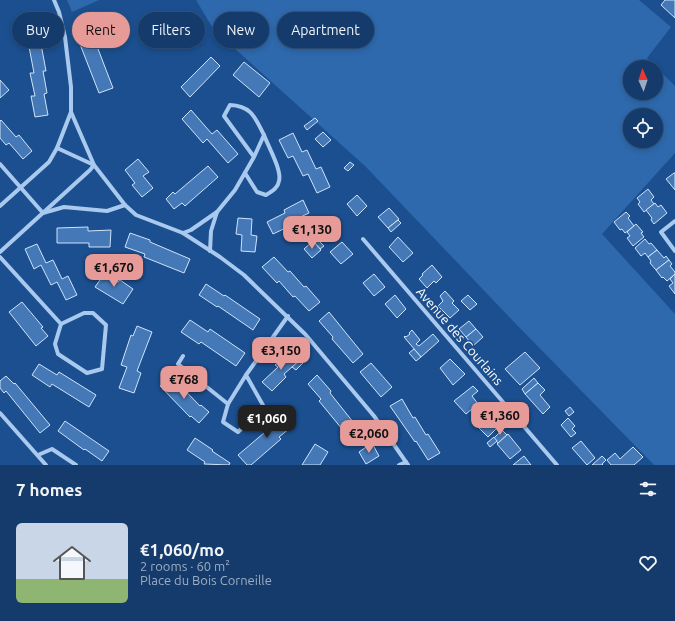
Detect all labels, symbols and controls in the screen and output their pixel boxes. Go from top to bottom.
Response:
chip: Buy [12,12,64,48]
chip: Rent [72,12,130,48]
chip: Filters [138,12,205,48]
chip: New [213,12,269,48]
chip: Apartment [277,12,374,48]
north arrow [623,60,663,100]
map controls [623,60,663,148]
button: locate [623,108,663,148]
pin: €1,130 [279,216,345,250]
text: €1,130 [292,222,332,236]
pin: €1,670 [81,254,147,288]
text: €1,670 [94,260,134,274]
street label: Avenue des Courlains [414,284,506,388]
pin: €3,150 [248,337,314,371]
text: €3,150 [261,343,301,357]
pin: €768 [160,366,208,400]
text: €768 [169,372,199,386]
pin: €1,360 [467,402,533,436]
pin: €1,060 [234,405,300,439]
text: €1,360 [480,408,520,422]
text: €1,060 [247,411,287,425]
pin: €2,060 [336,420,402,454]
text: €2,060 [349,426,389,440]
icon: filters [637,478,659,500]
text: 7 homes [16,480,82,499]
icon: home [48,539,96,587]
text: €1,060/mo [140,540,224,559]
icon: heart [637,552,659,574]
text: 2 rooms · 60 m² [140,559,230,573]
text: Place du Bois Corneille [140,573,272,587]

